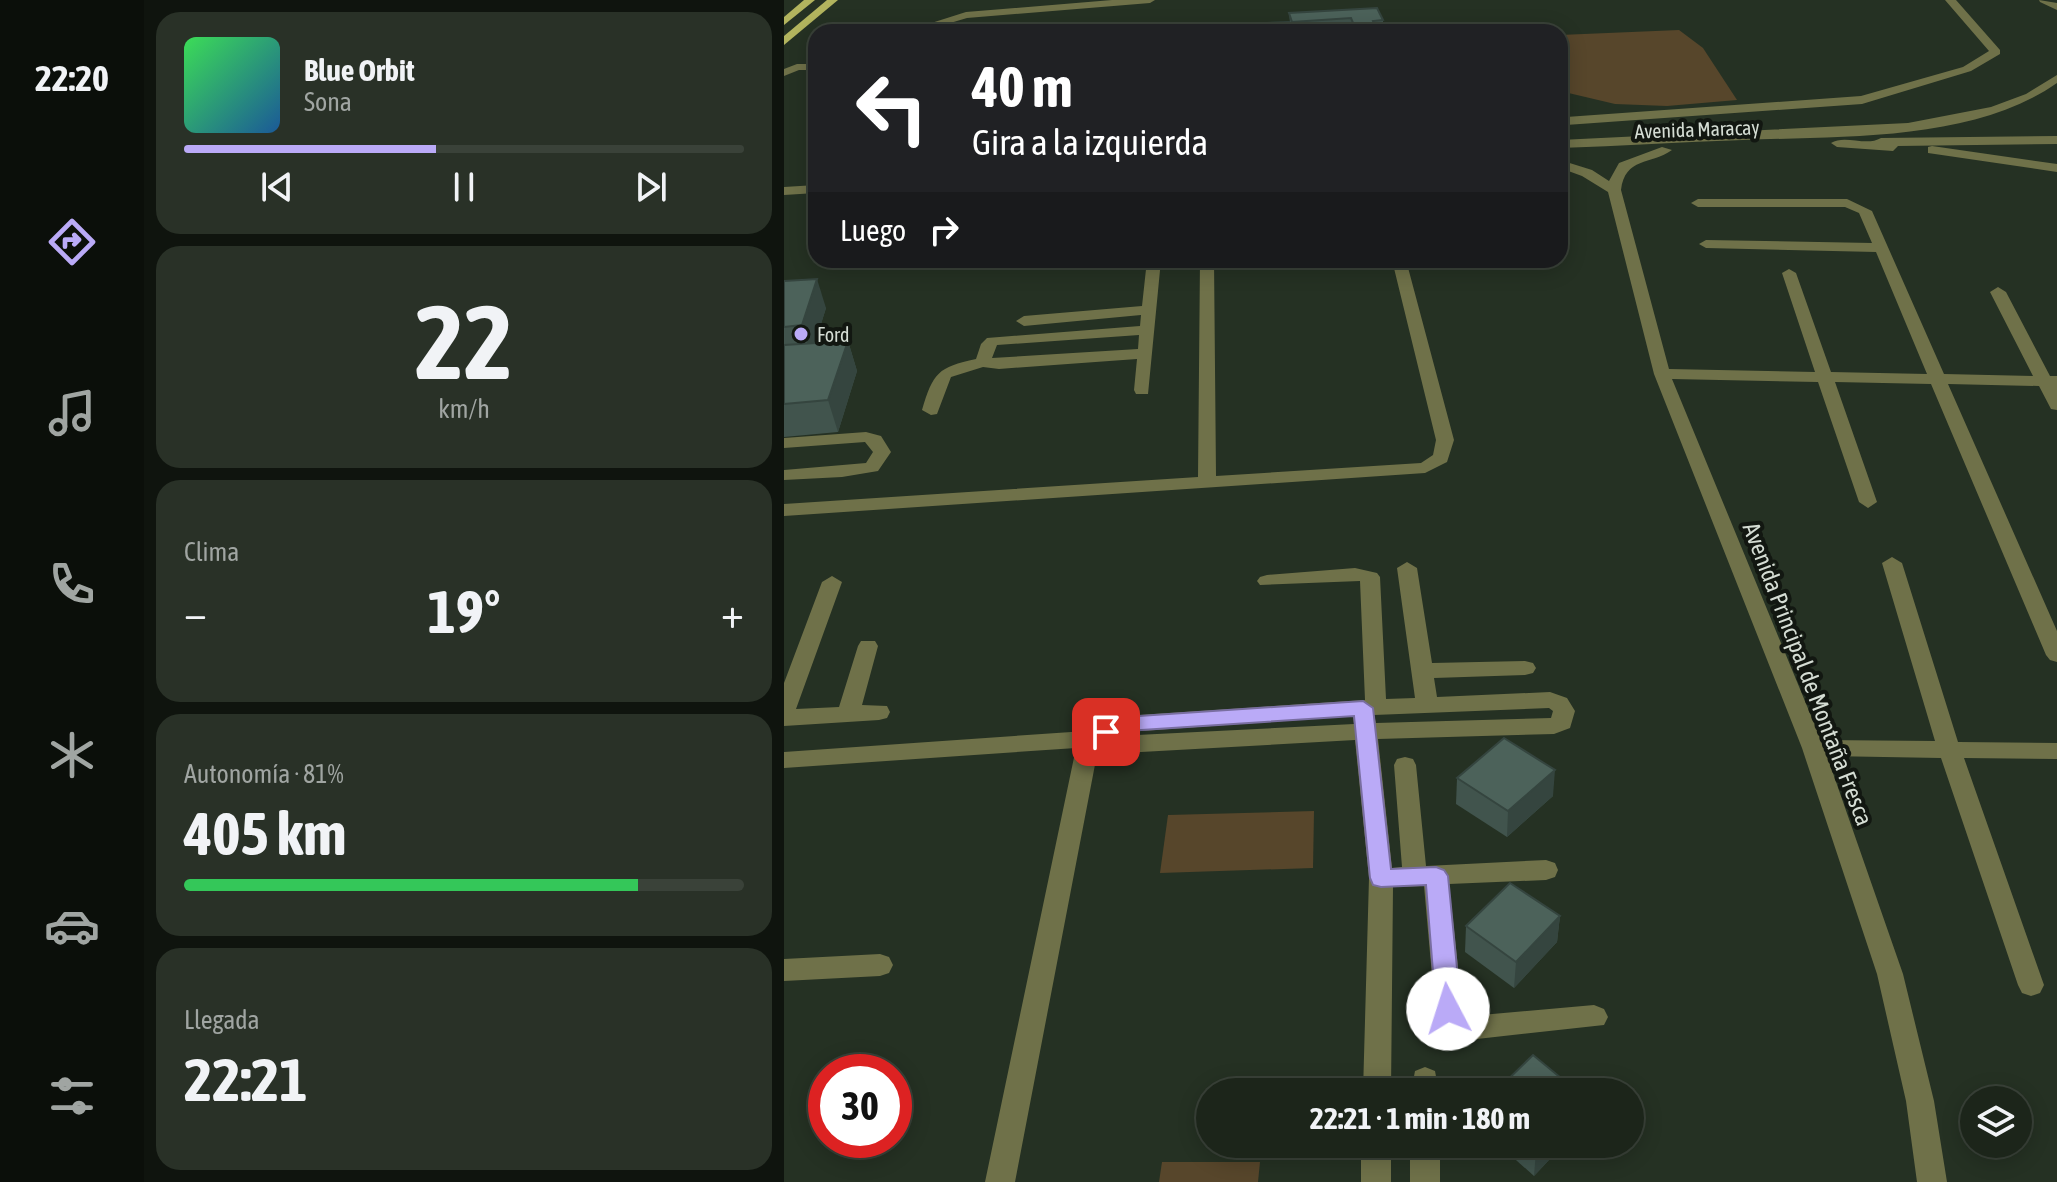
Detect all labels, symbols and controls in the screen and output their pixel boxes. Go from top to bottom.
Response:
text: Blue Orbit [304,53,415,87]
text: 40 m [972,55,1073,119]
icon: left [840,56,944,160]
text: 22:20 [35,57,109,99]
text: Sona [304,87,352,117]
street label: Avenida Maracay [1634,115,1760,143]
text: Gira a la izquierda [972,121,1208,163]
icon: previous [255,165,299,209]
icon: pause [442,165,486,209]
icon: next [629,165,673,209]
icon: right [922,208,966,252]
text: Luego [840,213,906,247]
icon: directions [44,214,100,270]
text: 22 [415,282,513,401]
place label: Ford [817,323,849,346]
marker: Ford [792,325,810,343]
icon: music [44,385,100,441]
text: km/h [438,394,490,424]
street label: Avenida Principal de Montaña Fresca [1738,519,1878,829]
text: Clima [184,537,239,567]
icon: phone [44,556,100,612]
text: 19° [428,577,500,646]
text: − [184,587,207,637]
text: + [721,587,744,637]
pin [1072,698,1140,766]
icon: arrive [1084,710,1128,754]
icon: climate [44,727,100,783]
text: Autonomía · 81% [184,759,344,789]
text: 405 km [184,799,346,868]
icon: car [44,898,100,954]
position arrow [1406,967,1490,1051]
text: Llegada [184,1005,260,1035]
text: 22:21 [184,1045,307,1114]
speed limit sign: 30 [808,1054,912,1158]
icon: filters [44,1068,100,1124]
map controls [1960,1086,2032,1158]
button: layers [1960,1086,2032,1158]
text: 22:21 · 1 min · 180 m [1310,1101,1530,1135]

